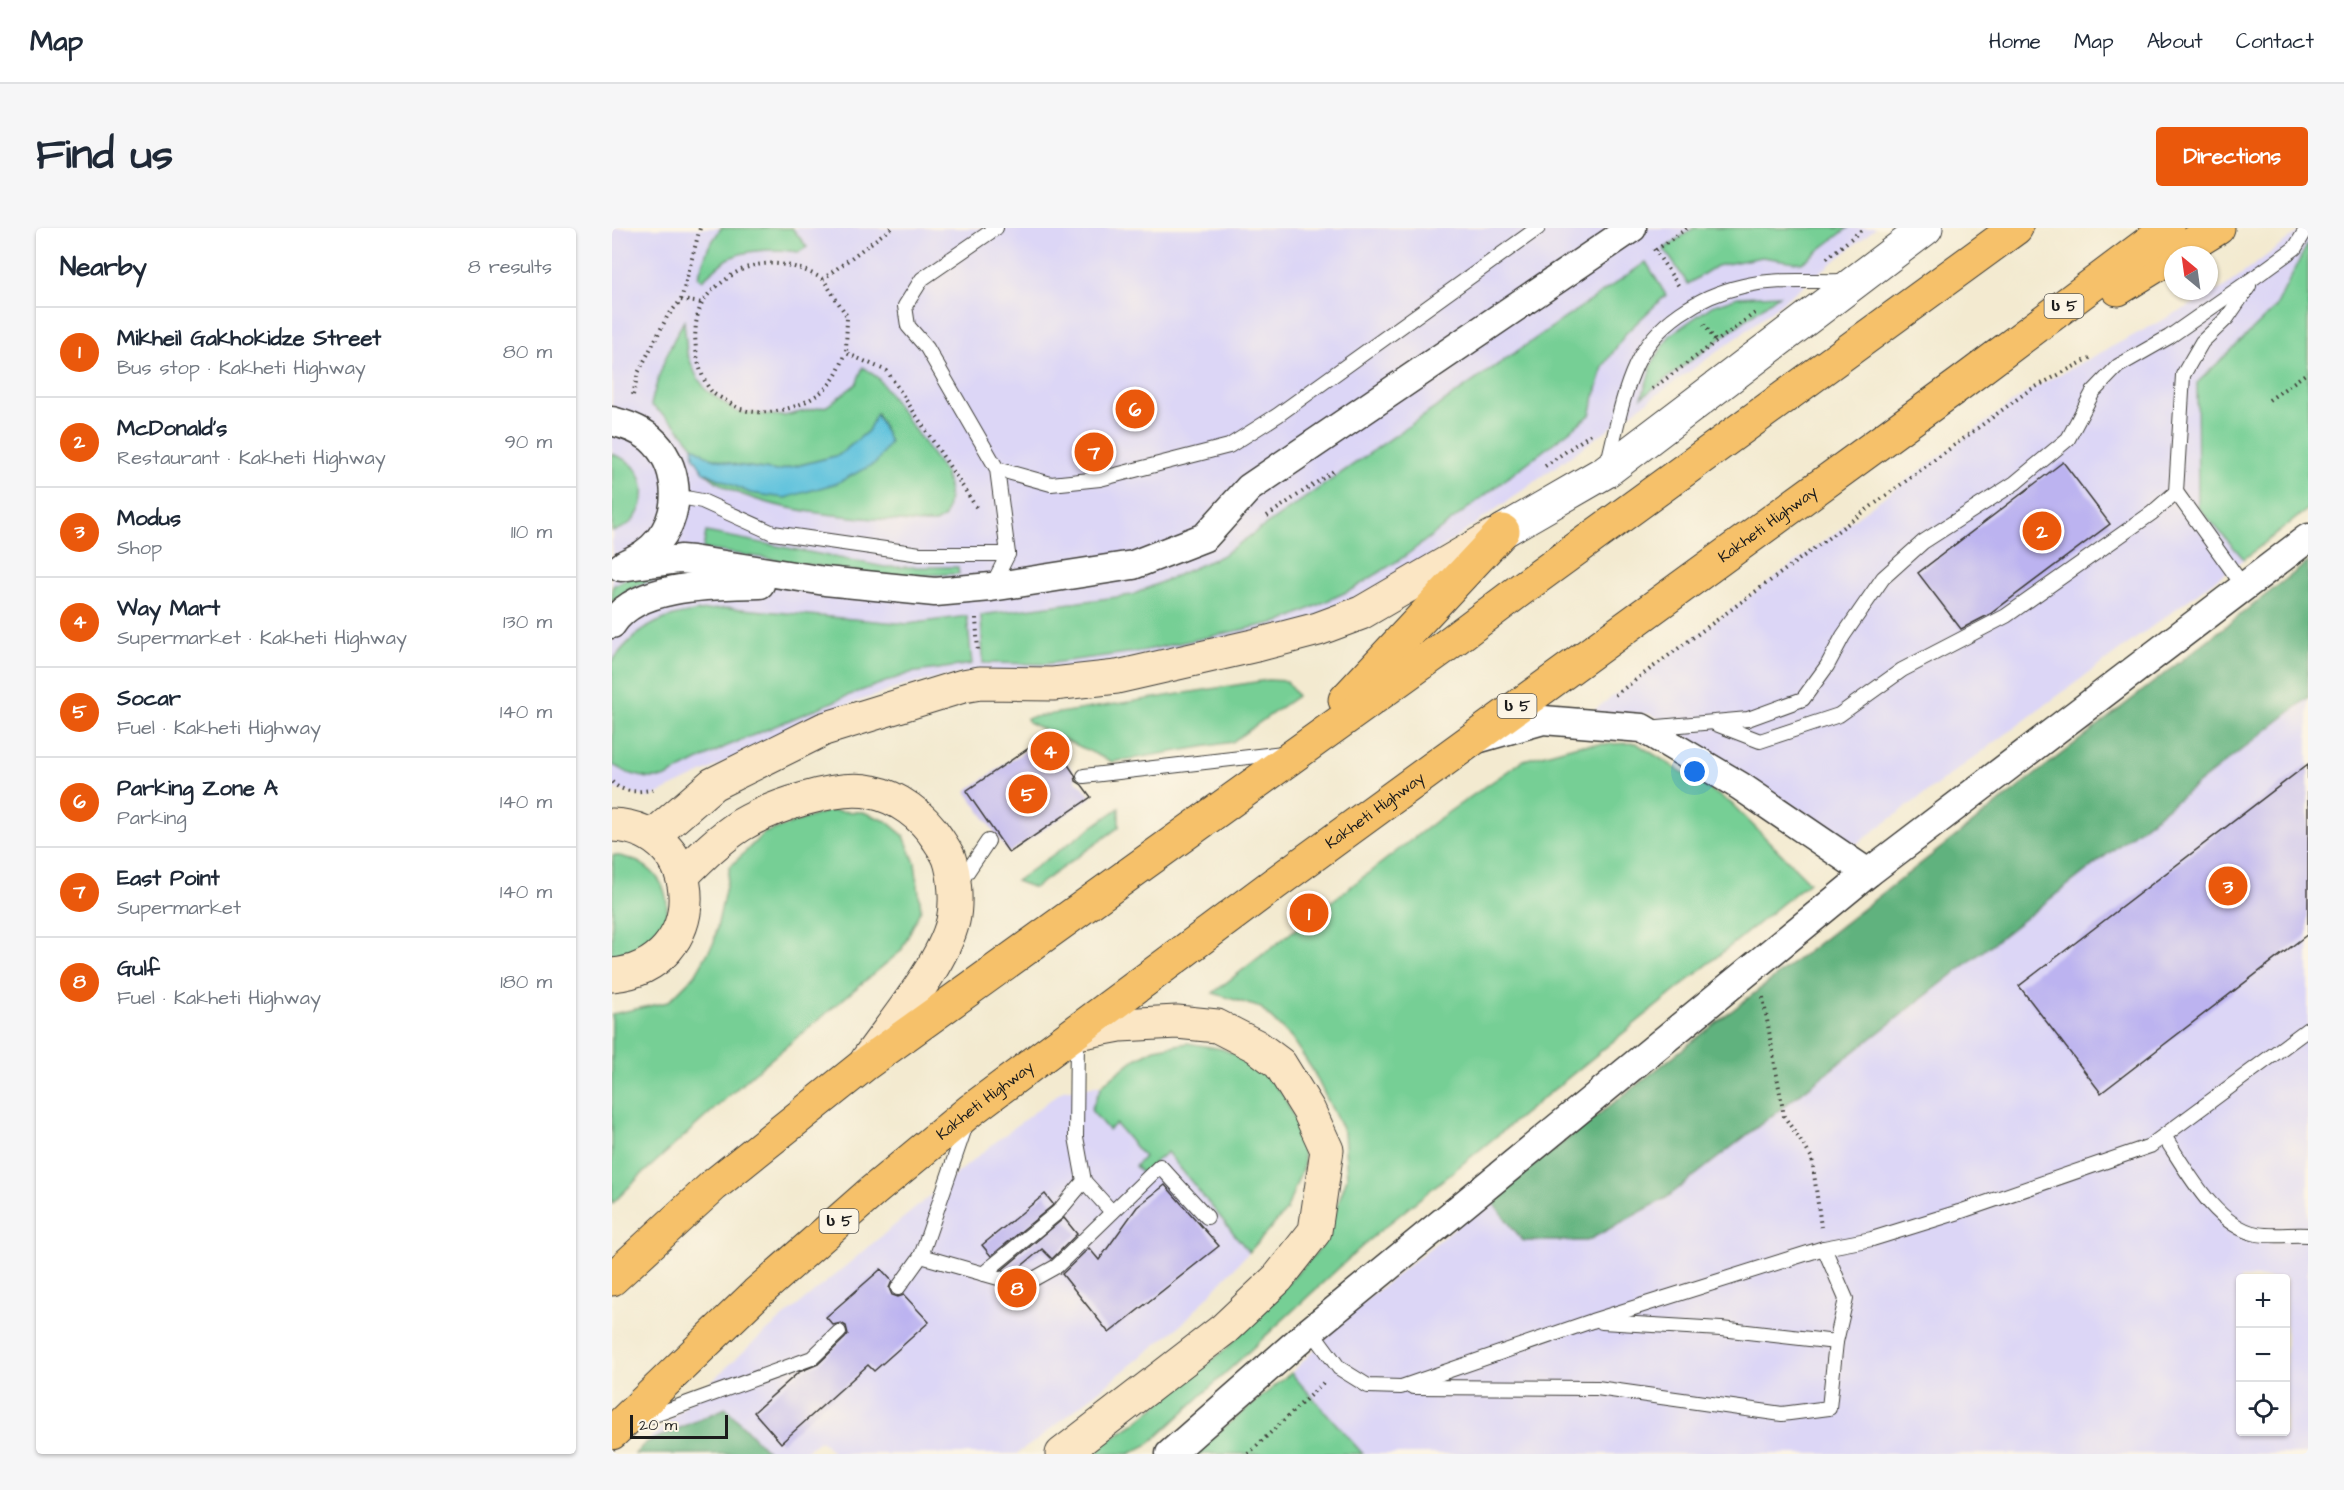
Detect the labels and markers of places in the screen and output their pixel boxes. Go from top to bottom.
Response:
pin: 6 [1116,386,1154,432]
pin: 7 [1074,430,1114,474]
pin: 2 [2022,508,2062,554]
pin: 4 [1030,728,1070,774]
pin: 5 [1008,772,1048,816]
pin: 3 [2208,864,2248,908]
pin: 1 [1290,890,1328,936]
pin: 8 [998,1266,1036,1310]

